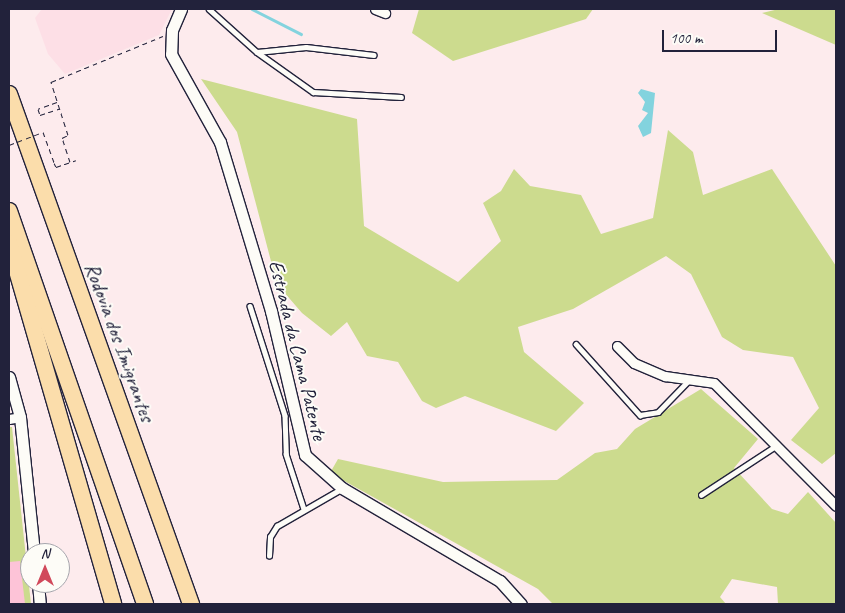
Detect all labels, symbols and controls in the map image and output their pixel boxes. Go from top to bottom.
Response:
scale bar [665,20,780,52]
text: 100 m [670,29,702,48]
street label: Estrada da Cama Patente [263,257,333,443]
street label: Rodovia dos Imigrantes [80,260,160,424]
north arrow [20,543,70,593]
text: N [41,545,49,562]

